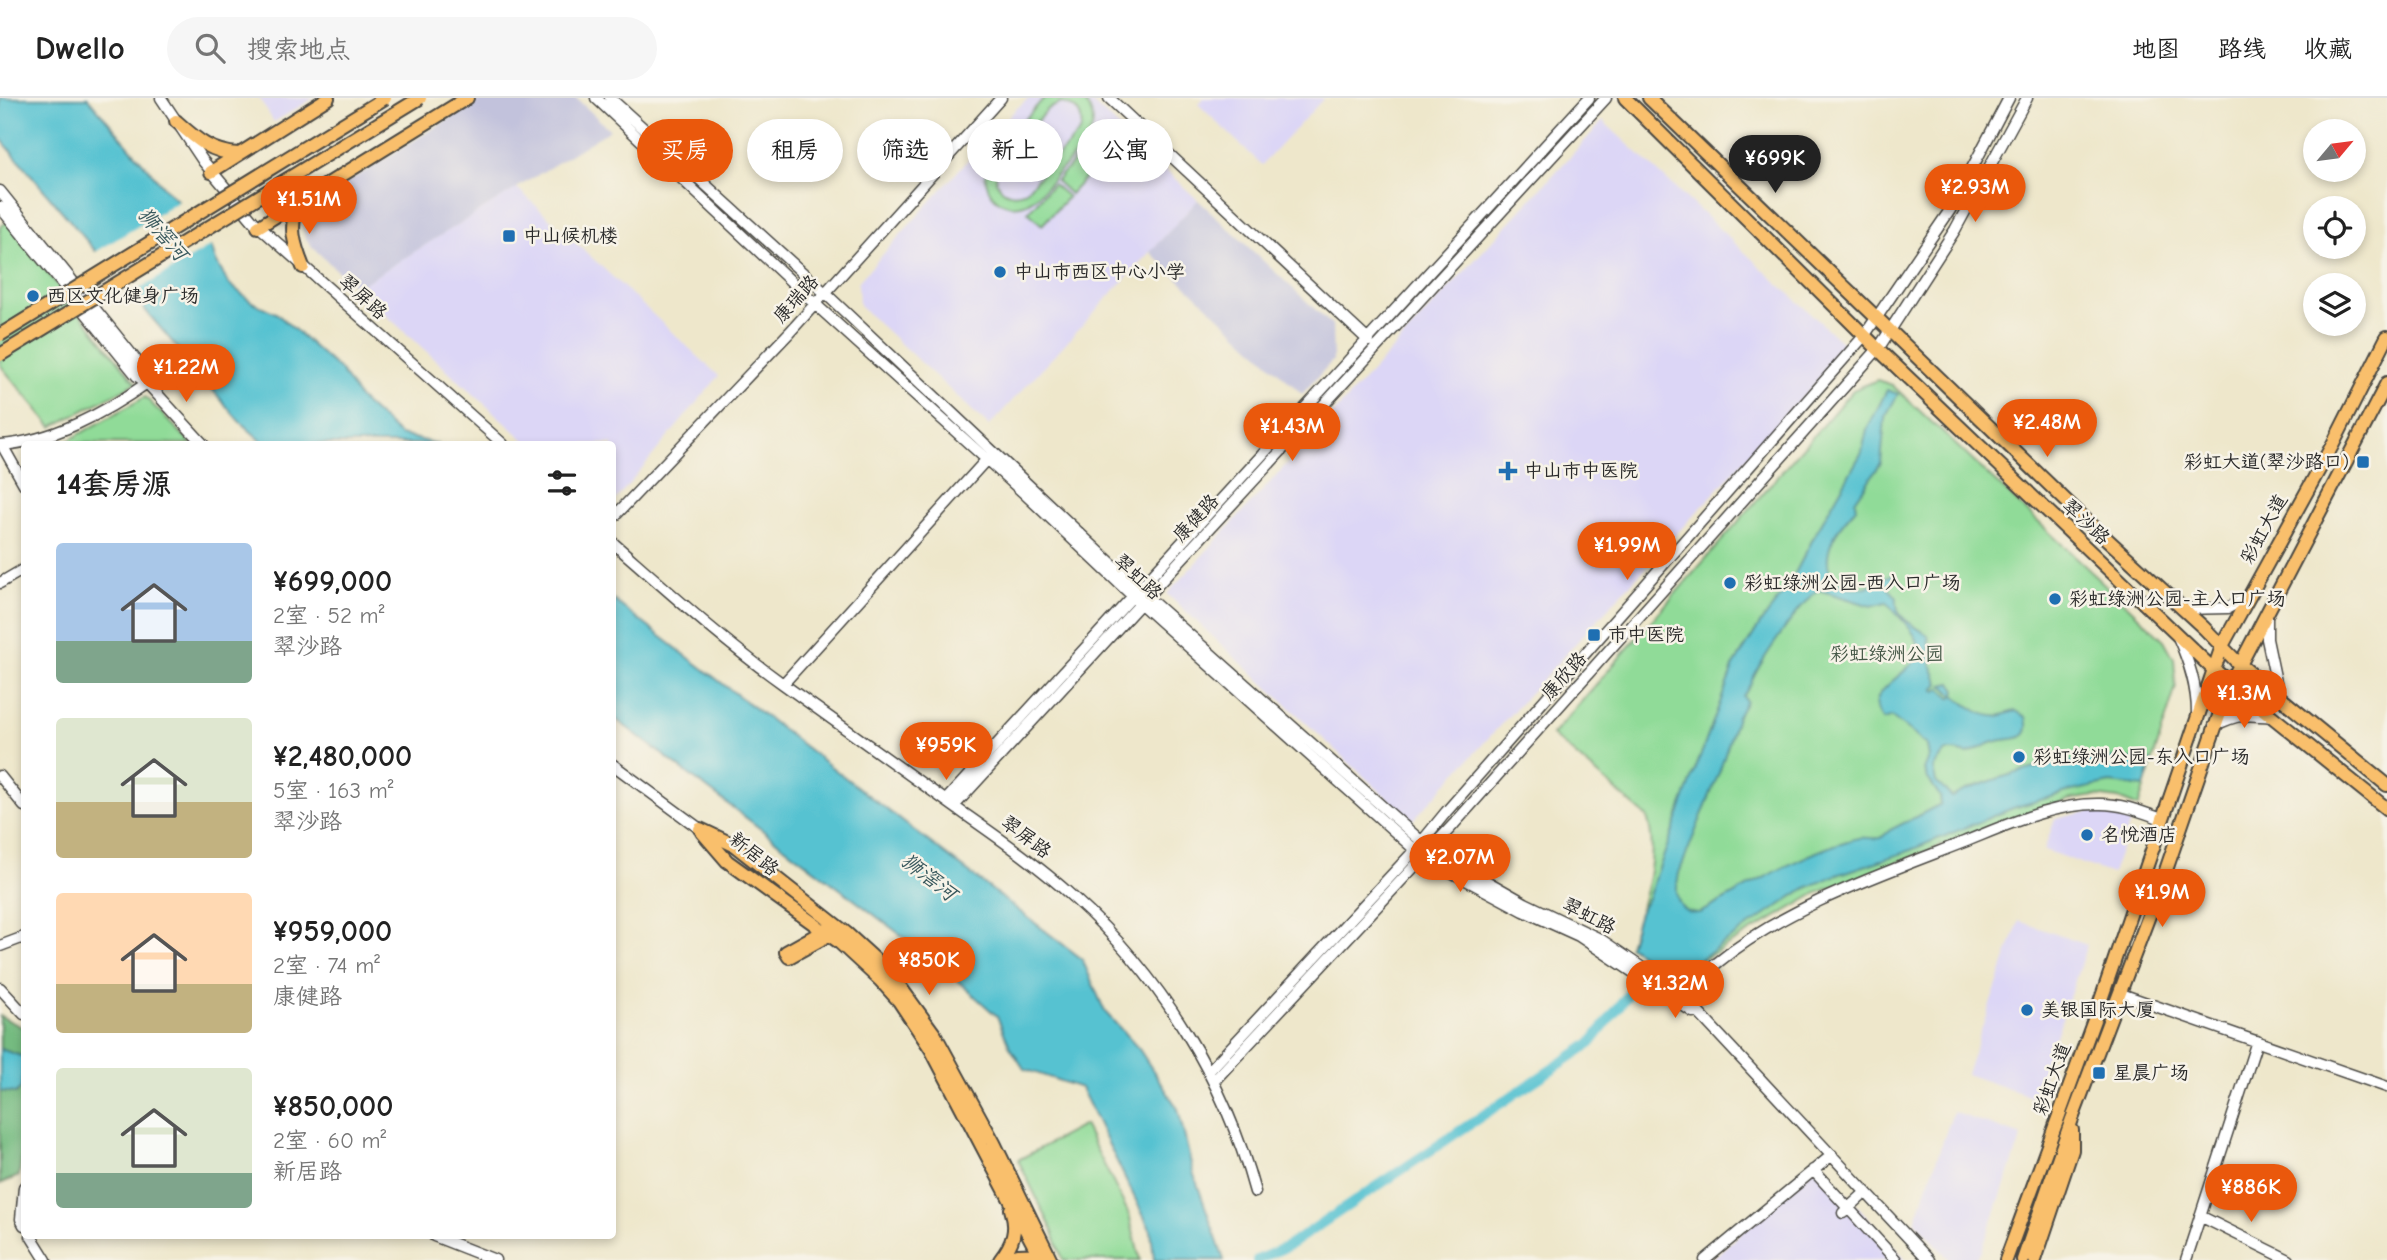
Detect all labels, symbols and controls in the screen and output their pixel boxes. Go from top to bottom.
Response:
search box [167,17,657,80]
text: Dwello [35,29,125,67]
icon: search [191,29,229,67]
text: 搜索地点 [247,35,351,65]
text: 地图 [2132,35,2180,63]
text: 路线 [2218,35,2266,63]
text: 收藏 [2304,35,2352,63]
chip: 买房 [637,119,733,182]
chip: 租房 [747,119,843,182]
chip: 筛选 [857,119,953,182]
chip: 新上 [967,119,1063,182]
chip: 公寓 [1077,119,1173,182]
north arrow [2303,119,2366,182]
map controls [2303,119,2366,336]
pin: ¥699K [1726,136,1824,195]
text: ¥699K [1745,144,1805,171]
pin: ¥2.93M [1918,164,2032,224]
text: ¥2.93M [1941,173,2009,200]
pin: ¥1.51M [252,176,366,236]
text: ¥1.51M [277,185,341,212]
button: locate [2303,196,2366,259]
water label: 狮滘河 [133,202,195,268]
place label: 中山候机楼 [523,225,618,247]
marker: 中山候机楼 [501,228,517,244]
place label: 中山市西区中心小学 [1014,261,1185,283]
marker: 中山市西区中心小学 [992,264,1008,280]
street label: 翠屏路 [334,270,392,324]
street label: 康瑞路 [769,270,823,328]
button: layers [2303,273,2366,336]
place label: 西区文化健身广场 [47,285,199,307]
marker: 西区文化健身广场 [25,288,41,304]
pin: ¥1.22M [129,344,243,404]
text: ¥1.22M [153,353,219,380]
pin: ¥2.48M [1990,400,2104,459]
pin: ¥1.43M [1235,404,1349,463]
text: ¥2.48M [2013,408,2081,435]
text: ¥1.43M [1259,412,1325,439]
place label: 彩虹大道(翠沙路口) [2184,451,2349,473]
marker: 彩虹大道(翠沙路口) [2355,454,2371,470]
place label: 中山市中医院 [1524,460,1638,482]
marker: 中山市中医院 [1498,461,1518,481]
icon: filters [543,464,581,502]
text: 14套房源 [56,467,172,502]
street label: 康健路 [1169,490,1223,546]
street label: 彩虹大道 [2236,490,2292,568]
street label: 翠沙路 [2058,495,2114,549]
pin: ¥1.99M [1570,522,1684,582]
text: ¥1.99M [1593,531,1661,558]
street label: 翠虹路 [1110,550,1166,604]
text: ¥699,000 [273,564,392,599]
icon: home [112,571,196,655]
place label: 彩虹绿洲公园-西入口广场 [1744,572,1961,594]
marker: 彩虹绿洲公园-西入口广场 [1722,575,1738,591]
place label: 彩虹绿洲公园-主入口广场 [2069,588,2286,610]
marker: 彩虹绿洲公园-主入口广场 [2047,591,2063,607]
text: 2室 · 52 m² [273,602,384,629]
place label: 市中医院 [1608,624,1684,646]
marker: 市中医院 [1586,627,1602,643]
text: 翠沙路 [273,633,342,660]
park label: 彩虹绿洲公园 [1830,643,1944,665]
street label: 康欣路 [1537,647,1591,705]
pin: ¥1.3M [2195,670,2293,730]
text: ¥1.3M [2217,679,2271,706]
pin: ¥959K [897,722,995,782]
text: ¥959K [916,731,976,758]
text: ¥2,480,000 [273,739,412,774]
icon: home [112,746,196,830]
place label: 彩虹绿洲公园-东入口广场 [2033,746,2250,768]
marker: 彩虹绿洲公园-东入口广场 [2011,749,2027,765]
text: 5室 · 163 m² [273,777,394,804]
text: 翠沙路 [273,808,342,835]
street label: 翠屏路 [997,811,1055,863]
place label: 名悦酒店 [2101,824,2177,846]
marker: 名悦酒店 [2079,827,2095,843]
street label: 新居路 [725,828,783,880]
pin: ¥2.07M [1403,834,1517,894]
text: ¥2.07M [1426,843,1494,870]
water label: 狮滘河 [897,848,964,908]
pin: ¥1.9M [2113,870,2211,929]
text: ¥1.9M [2134,878,2190,905]
street label: 翠虹路 [1559,893,1619,939]
text: ¥959,000 [273,914,392,949]
icon: home [112,921,196,1005]
pin: ¥850K [880,937,978,997]
text: ¥850K [898,946,960,973]
text: 2室 · 74 m² [273,952,380,979]
pin: ¥1.32M [1618,960,1732,1020]
text: ¥1.32M [1642,969,1708,996]
text: 康健路 [273,983,342,1010]
place label: 美银国际大厦 [2041,999,2155,1021]
marker: 美银国际大厦 [2019,1002,2035,1018]
street label: 彩虹大道 [2029,1040,2075,1118]
place label: 星晨广场 [2113,1062,2189,1084]
marker: 星晨广场 [2091,1065,2107,1081]
text: ¥850,000 [273,1089,393,1124]
icon: home [112,1096,196,1180]
text: 2室 · 60 m² [273,1127,386,1154]
text: 新居路 [273,1158,342,1185]
pin: ¥886K [2202,1164,2300,1224]
text: ¥886K [2221,1173,2281,1200]

